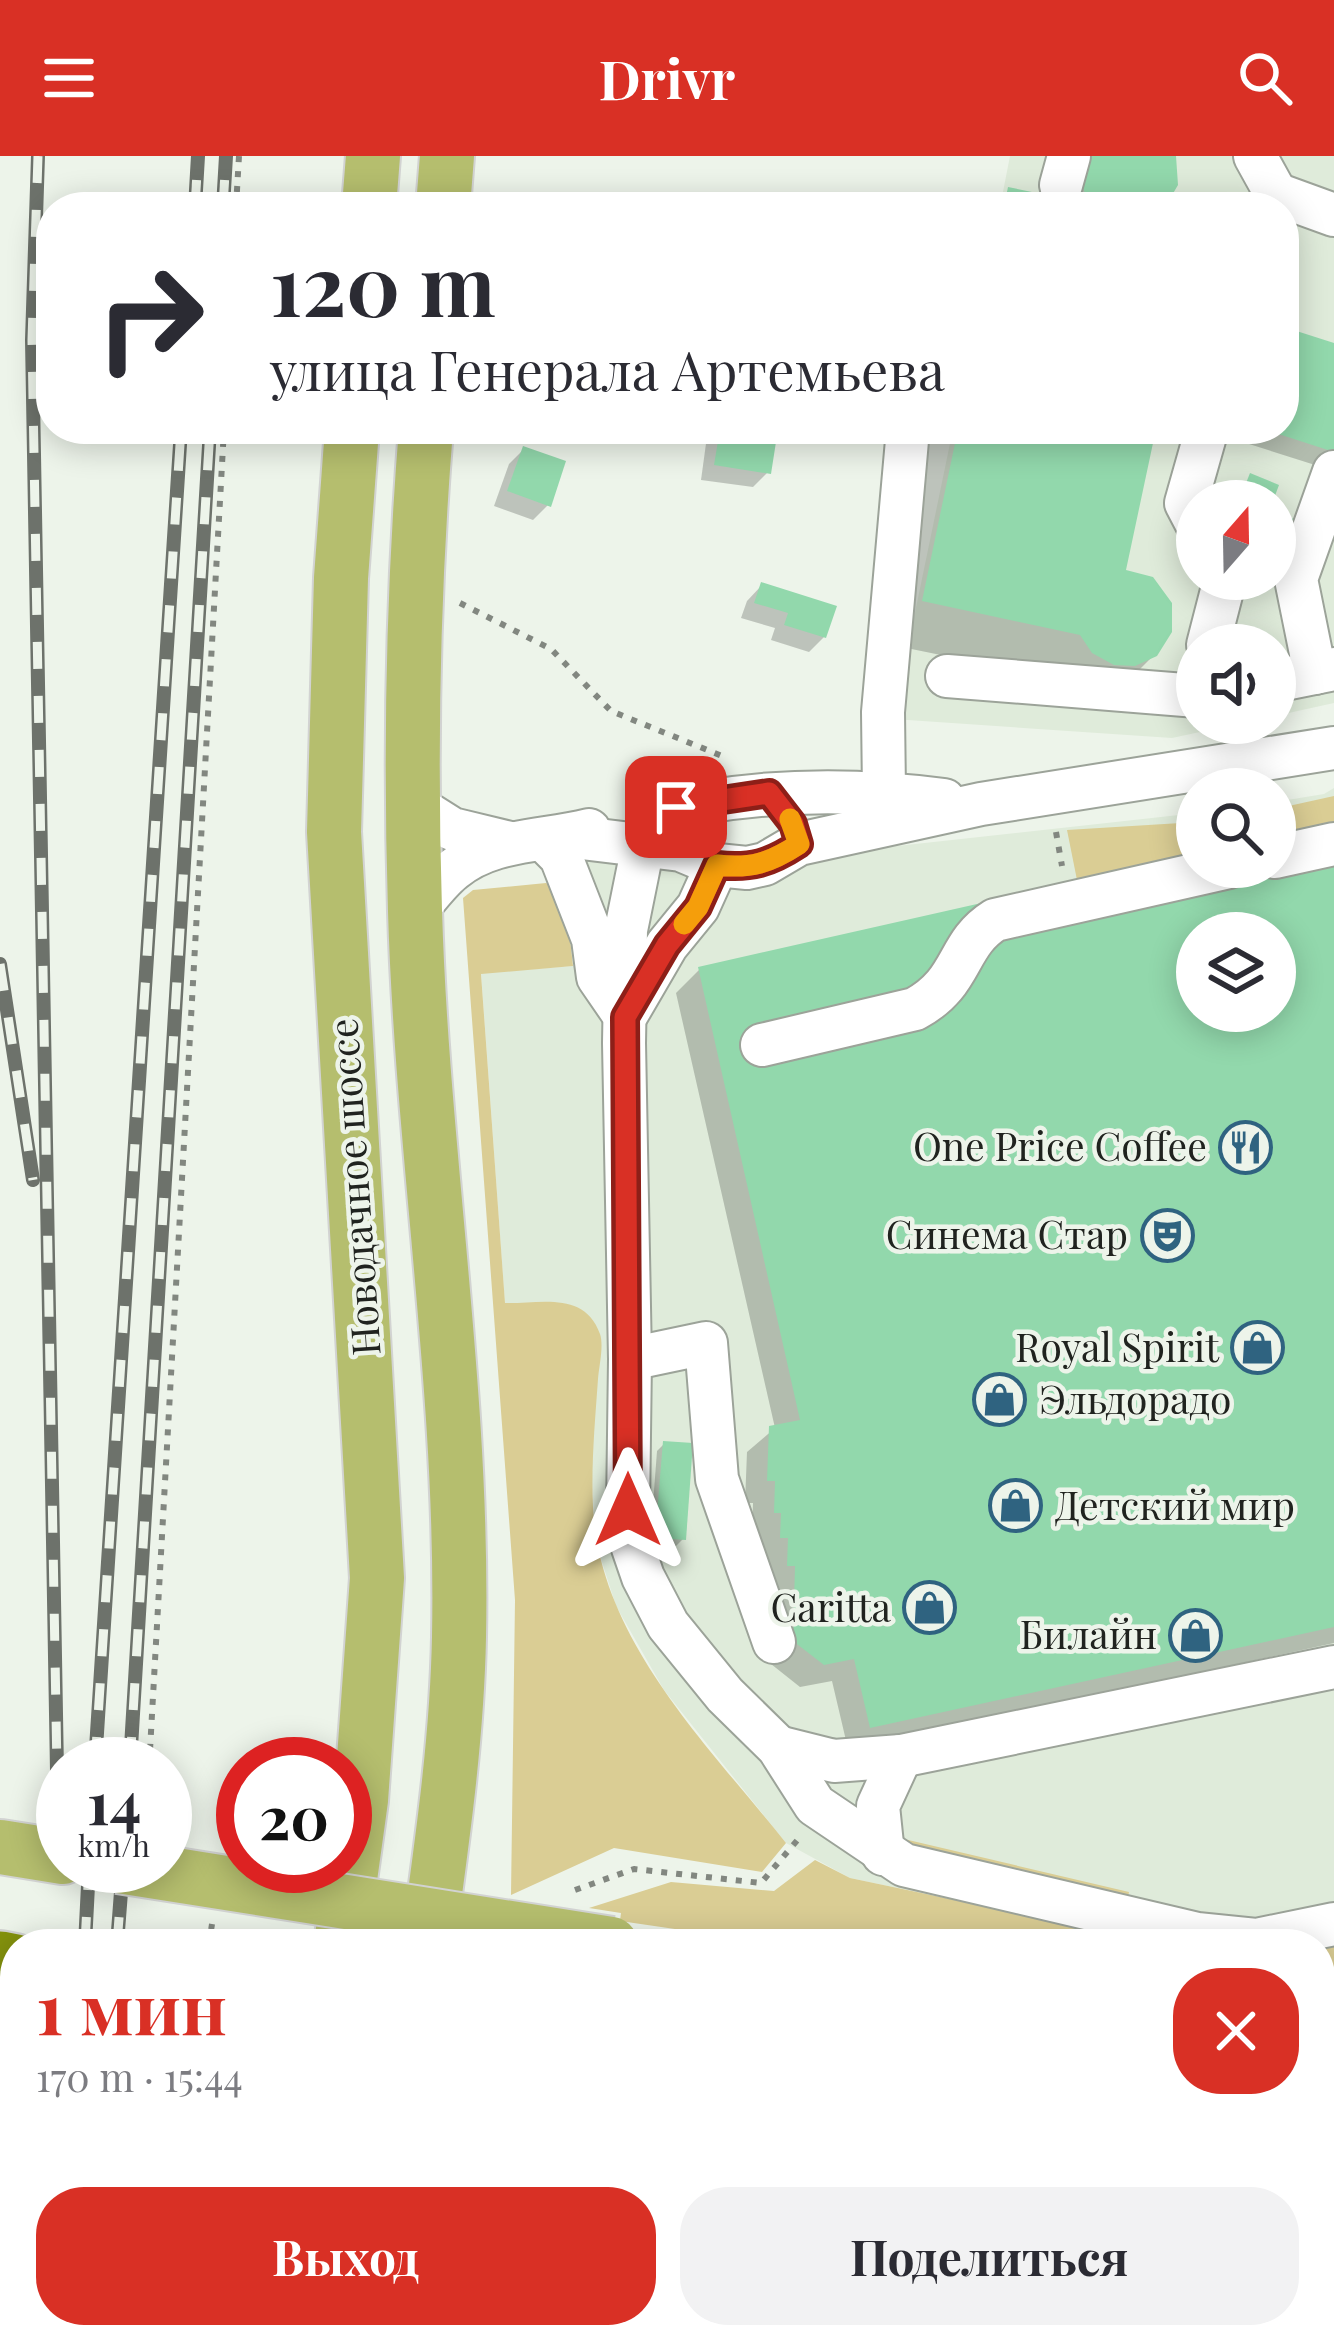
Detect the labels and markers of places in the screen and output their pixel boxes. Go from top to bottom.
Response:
pin [625,756,727,858]
place label: One Price Coffee [913,1119,1207,1171]
restaurant icon: One Price Coffee [1218,1119,1274,1175]
place label: Синема Стар [886,1207,1128,1259]
theatre icon: Синема Стар [1139,1207,1195,1263]
place label: Royal Spirit [1015,1320,1220,1372]
shop icon: Royal Spirit [1230,1320,1286,1376]
shop icon: Эльдорадо [972,1372,1028,1428]
place label: Эльдорадо [1039,1372,1231,1424]
shop icon: Детский мир [988,1478,1044,1534]
place label: Детский мир [1055,1478,1295,1530]
place label: Caritta [770,1580,892,1632]
shop icon: Caritta [902,1580,958,1636]
place label: Билайн [1020,1607,1157,1659]
shop icon: Билайн [1168,1607,1224,1663]

